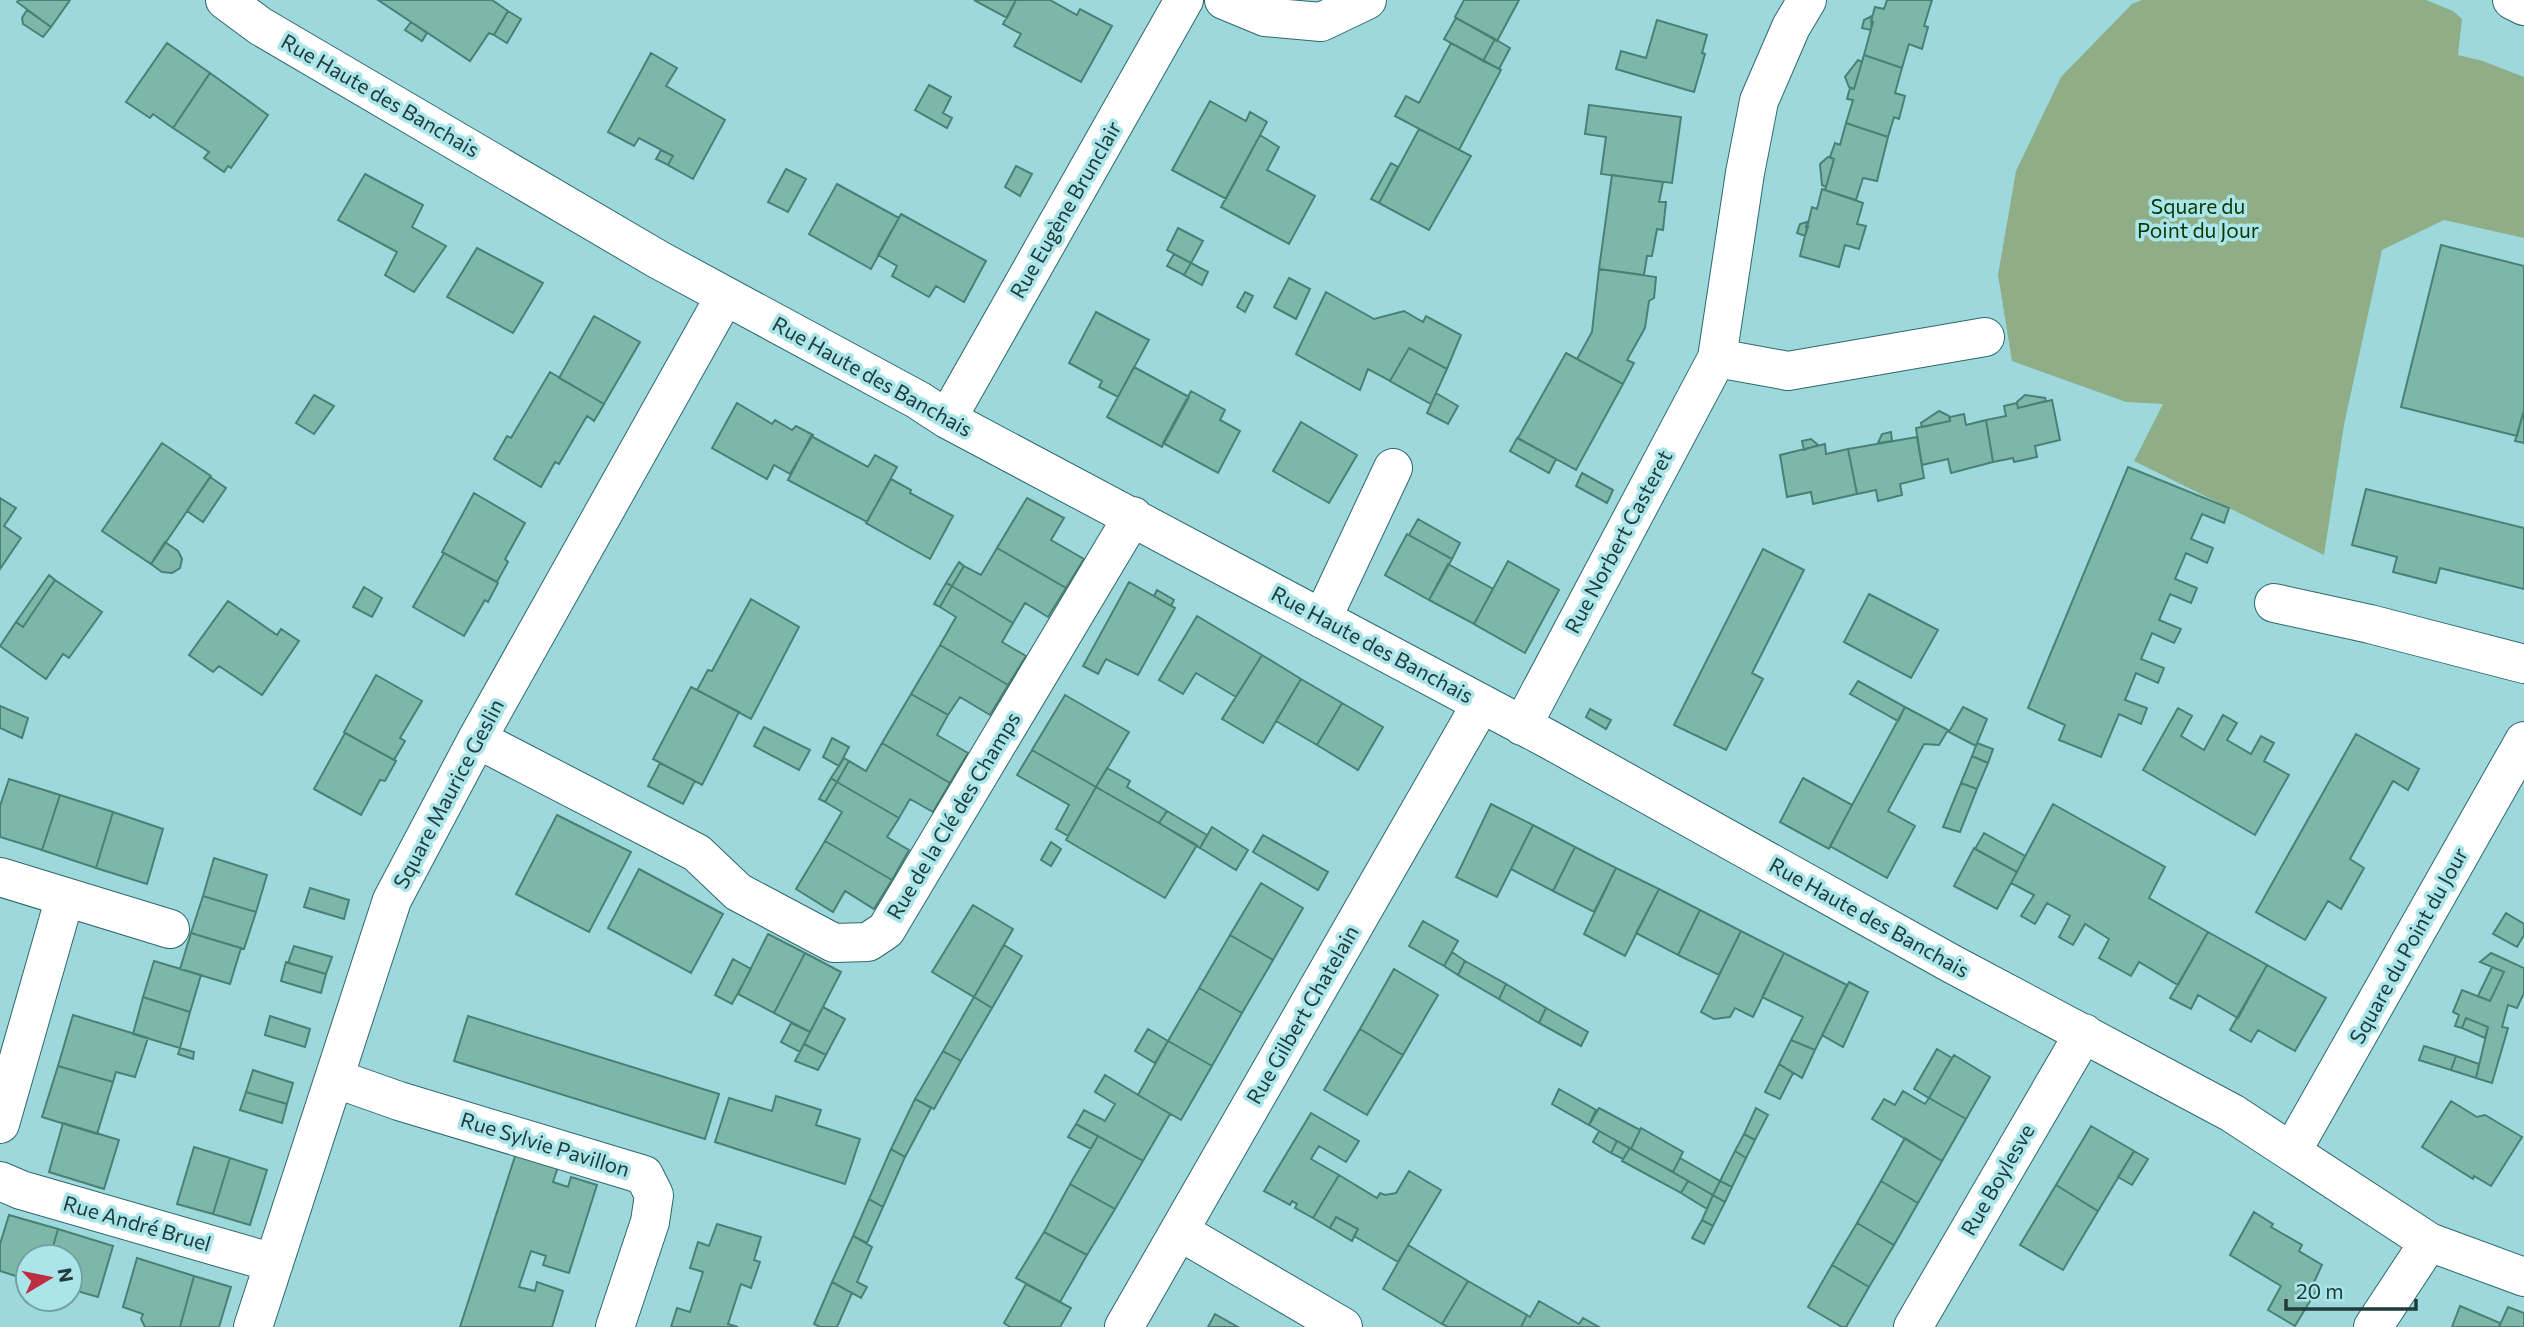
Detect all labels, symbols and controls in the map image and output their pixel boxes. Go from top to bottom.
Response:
street label: Rue Haute des Banchais [277,28,484,162]
street label: Rue Eugène Brunclair [1004,116,1126,302]
park label: Square du Point du Jour [2137,193,2259,242]
street label: Rue Haute des Banchais [768,310,977,441]
street label: Rue Norbert Casteret [1559,445,1677,637]
street label: Rue Haute des Banchais [1268,580,1478,707]
street label: Square Maurice Geslin [387,694,508,892]
street label: Rue de la Clé des Champs [881,707,1025,923]
street label: Square du Point du Jour [2343,843,2472,1048]
street label: Rue Haute des Banchais [1765,851,1974,982]
street label: Rue Gilbert Chatelain [1240,920,1363,1108]
street label: Rue Sylvie Pavillon [458,1106,633,1181]
street label: Rue Boylesve [1955,1119,2039,1239]
street label: Rue André Bruel [61,1190,214,1256]
north arrow [14,1243,84,1313]
text: N [54,1266,79,1284]
scale bar [2286,1268,2416,1312]
text: 20 m [2296,1278,2344,1303]

